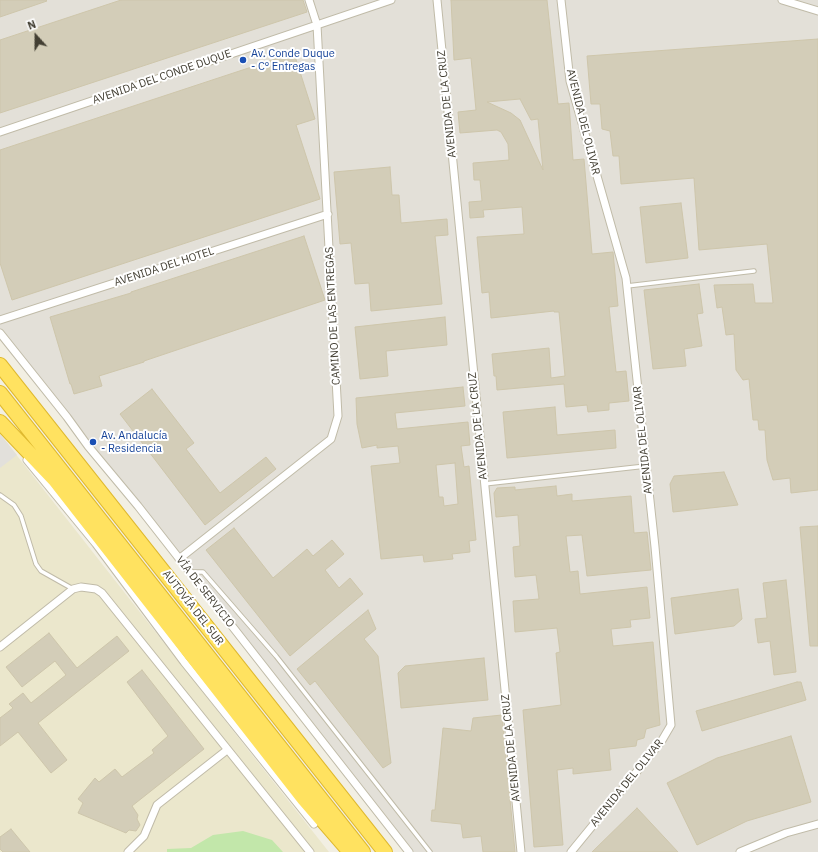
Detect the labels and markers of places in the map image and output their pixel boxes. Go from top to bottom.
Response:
place label: Av. Conde Duque - Cº Entregas [251,47,335,73]
marker: Av. Conde Duque - Cº Entregas [238,55,248,65]
place label: Av. Andalucía - Residencia [101,429,167,455]
marker: Av. Andalucía - Residencia [88,437,98,447]

